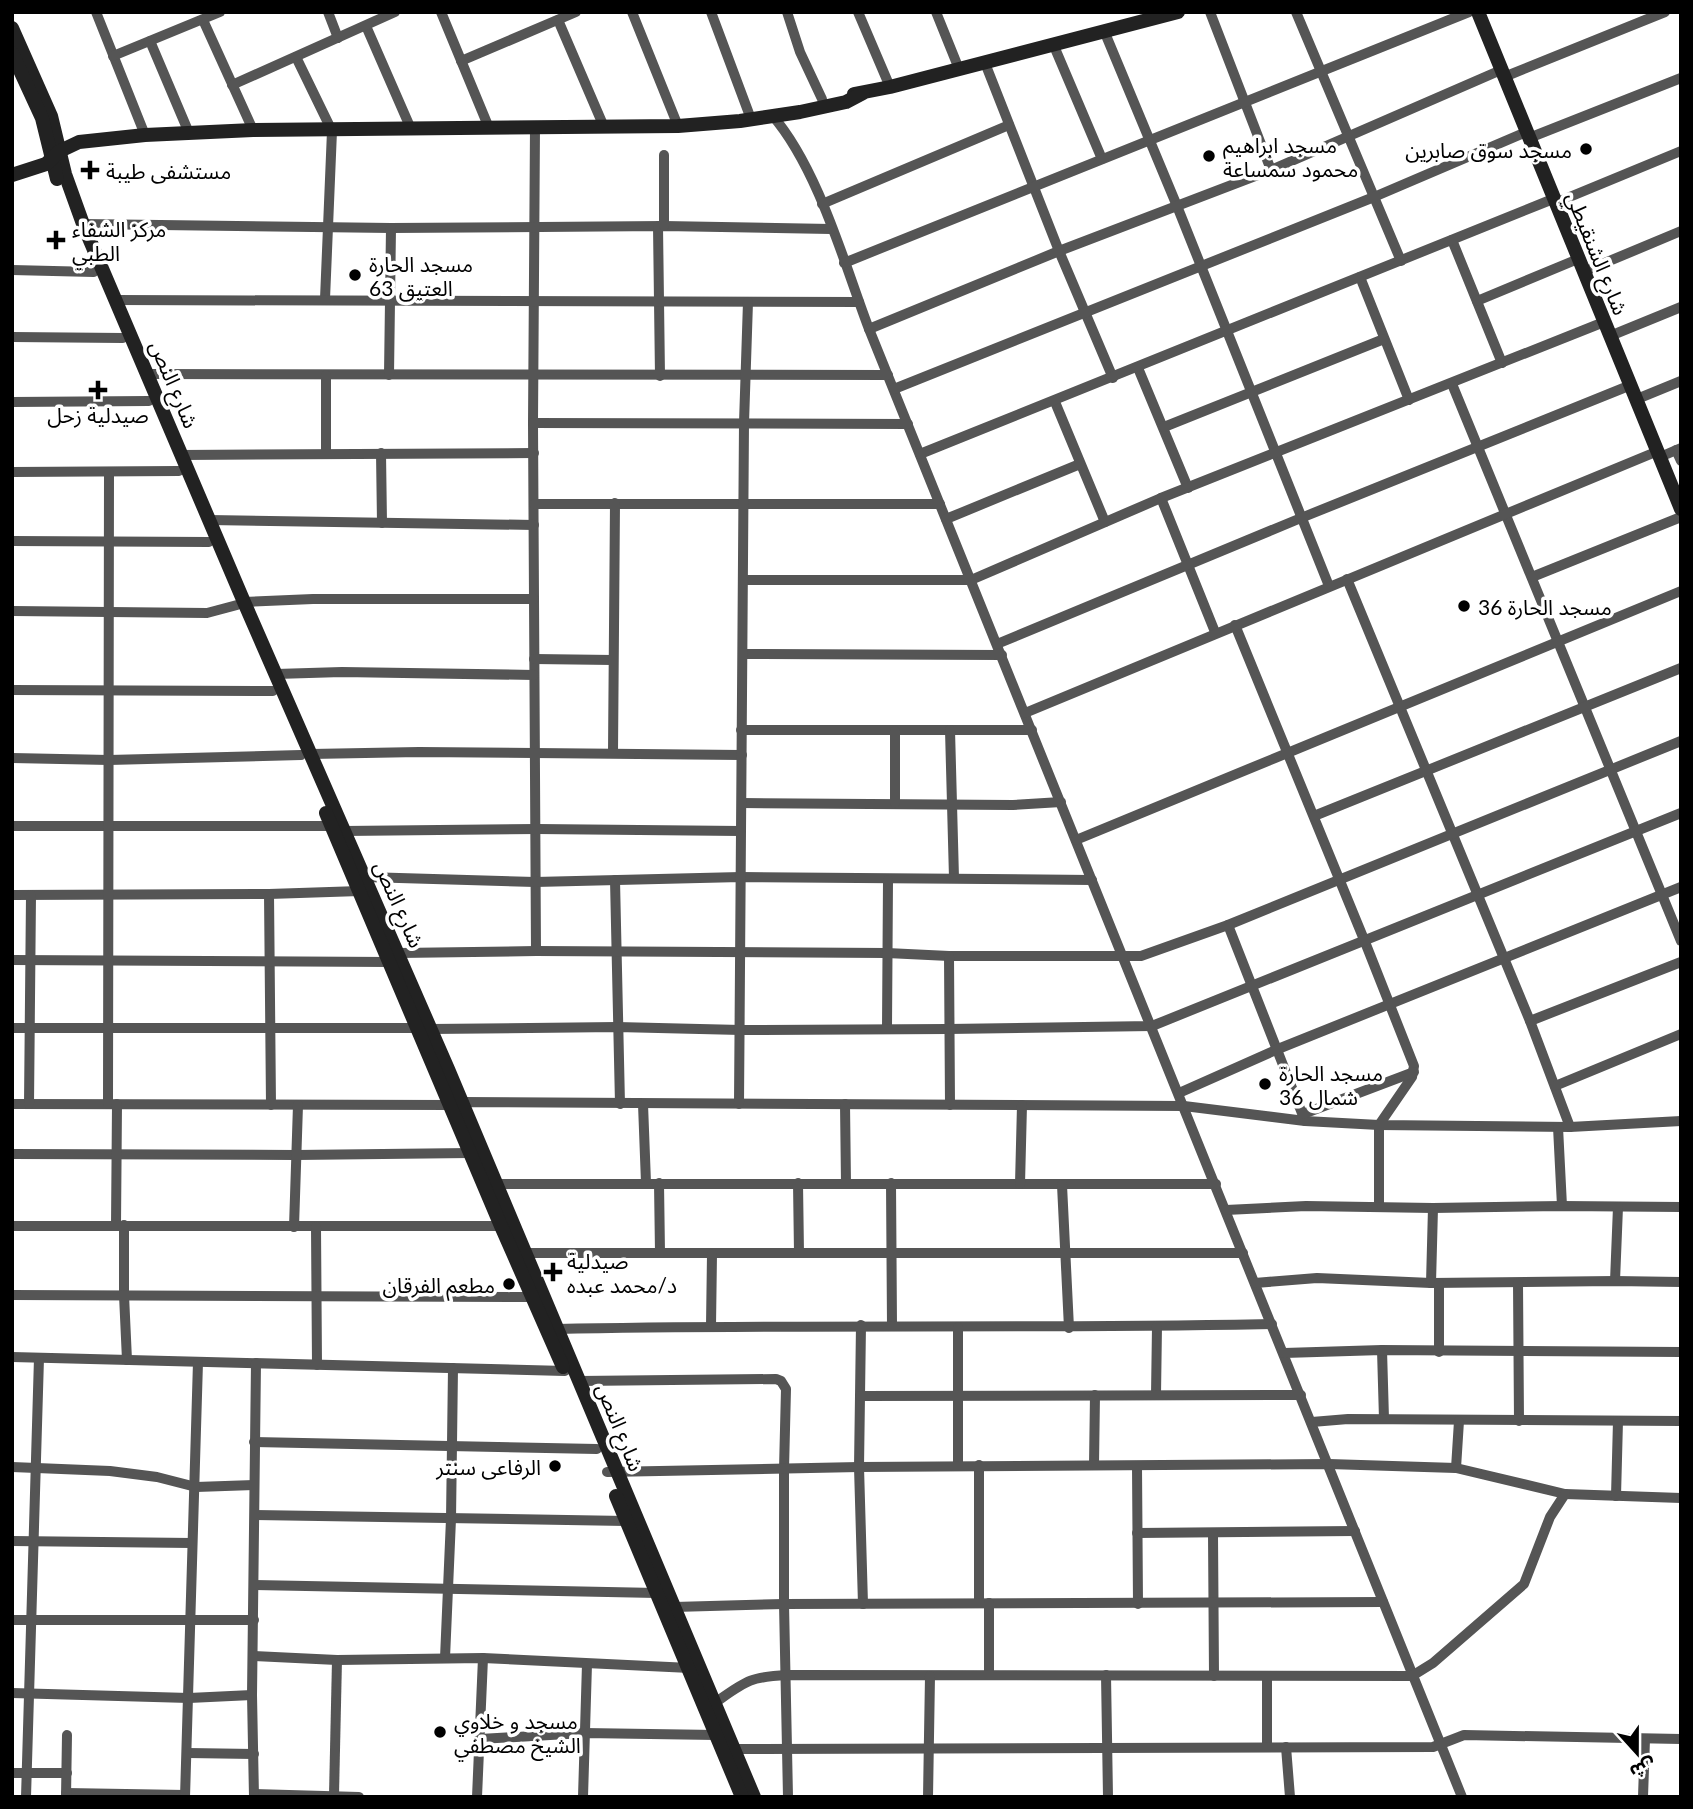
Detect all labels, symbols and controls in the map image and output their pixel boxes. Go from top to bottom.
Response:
place label: مسجد ابراهيم محمود سمساعة [1223,132,1358,182]
place label: مسجد سوق صابرين [1405,137,1572,163]
marker: مسجد سوق صابرين [1578,141,1594,157]
marker: مسجد ابراهيم محمود سمساعة [1201,148,1217,164]
place label: مستشفى طيبة [106,158,231,184]
marker: مستشفى طيبة [80,160,100,180]
street label: شارع الشنقيطي [1557,188,1634,320]
place label: مركز الشفاء الطبي [72,216,166,269]
marker: مركز الشفاء الطبي [46,230,66,250]
place label: مسجد الحارة 63 العتيق [369,251,473,302]
marker: مسجد الحارة 63 العتيق [347,267,363,283]
street label: شارع النص [142,337,205,433]
marker: صيدلية زحل [90,382,106,398]
place label: صيدلية زحل [47,402,149,428]
place label: مسجد الحارة 36 [1478,594,1612,620]
marker: مسجد الحارة 36 [1456,598,1472,614]
street label: شارع النص [366,857,430,953]
place label: مسجد الحارة 36 شمال [1279,1060,1383,1110]
marker: مسجد الحارة 36 شمال [1257,1076,1273,1092]
place label: صيدلية د/محمد عبده [567,1248,677,1297]
marker: صيدلية د/محمد عبده [545,1264,561,1280]
place label: مطعم الفرقان [383,1272,495,1301]
marker: مطعم الفرقان [501,1276,517,1292]
street label: شارع النص [588,1380,650,1476]
place label: الرفاعى سنتر [435,1454,541,1480]
marker: الرفاعى سنتر [547,1458,563,1474]
place label: مسجد و خلاوي الشيخ مصطفي [454,1708,581,1761]
north arrow [1602,1718,1672,1788]
marker: مسجد و خلاوي الشيخ مصطفي [432,1724,448,1740]
text: ش [1627,1754,1660,1785]

